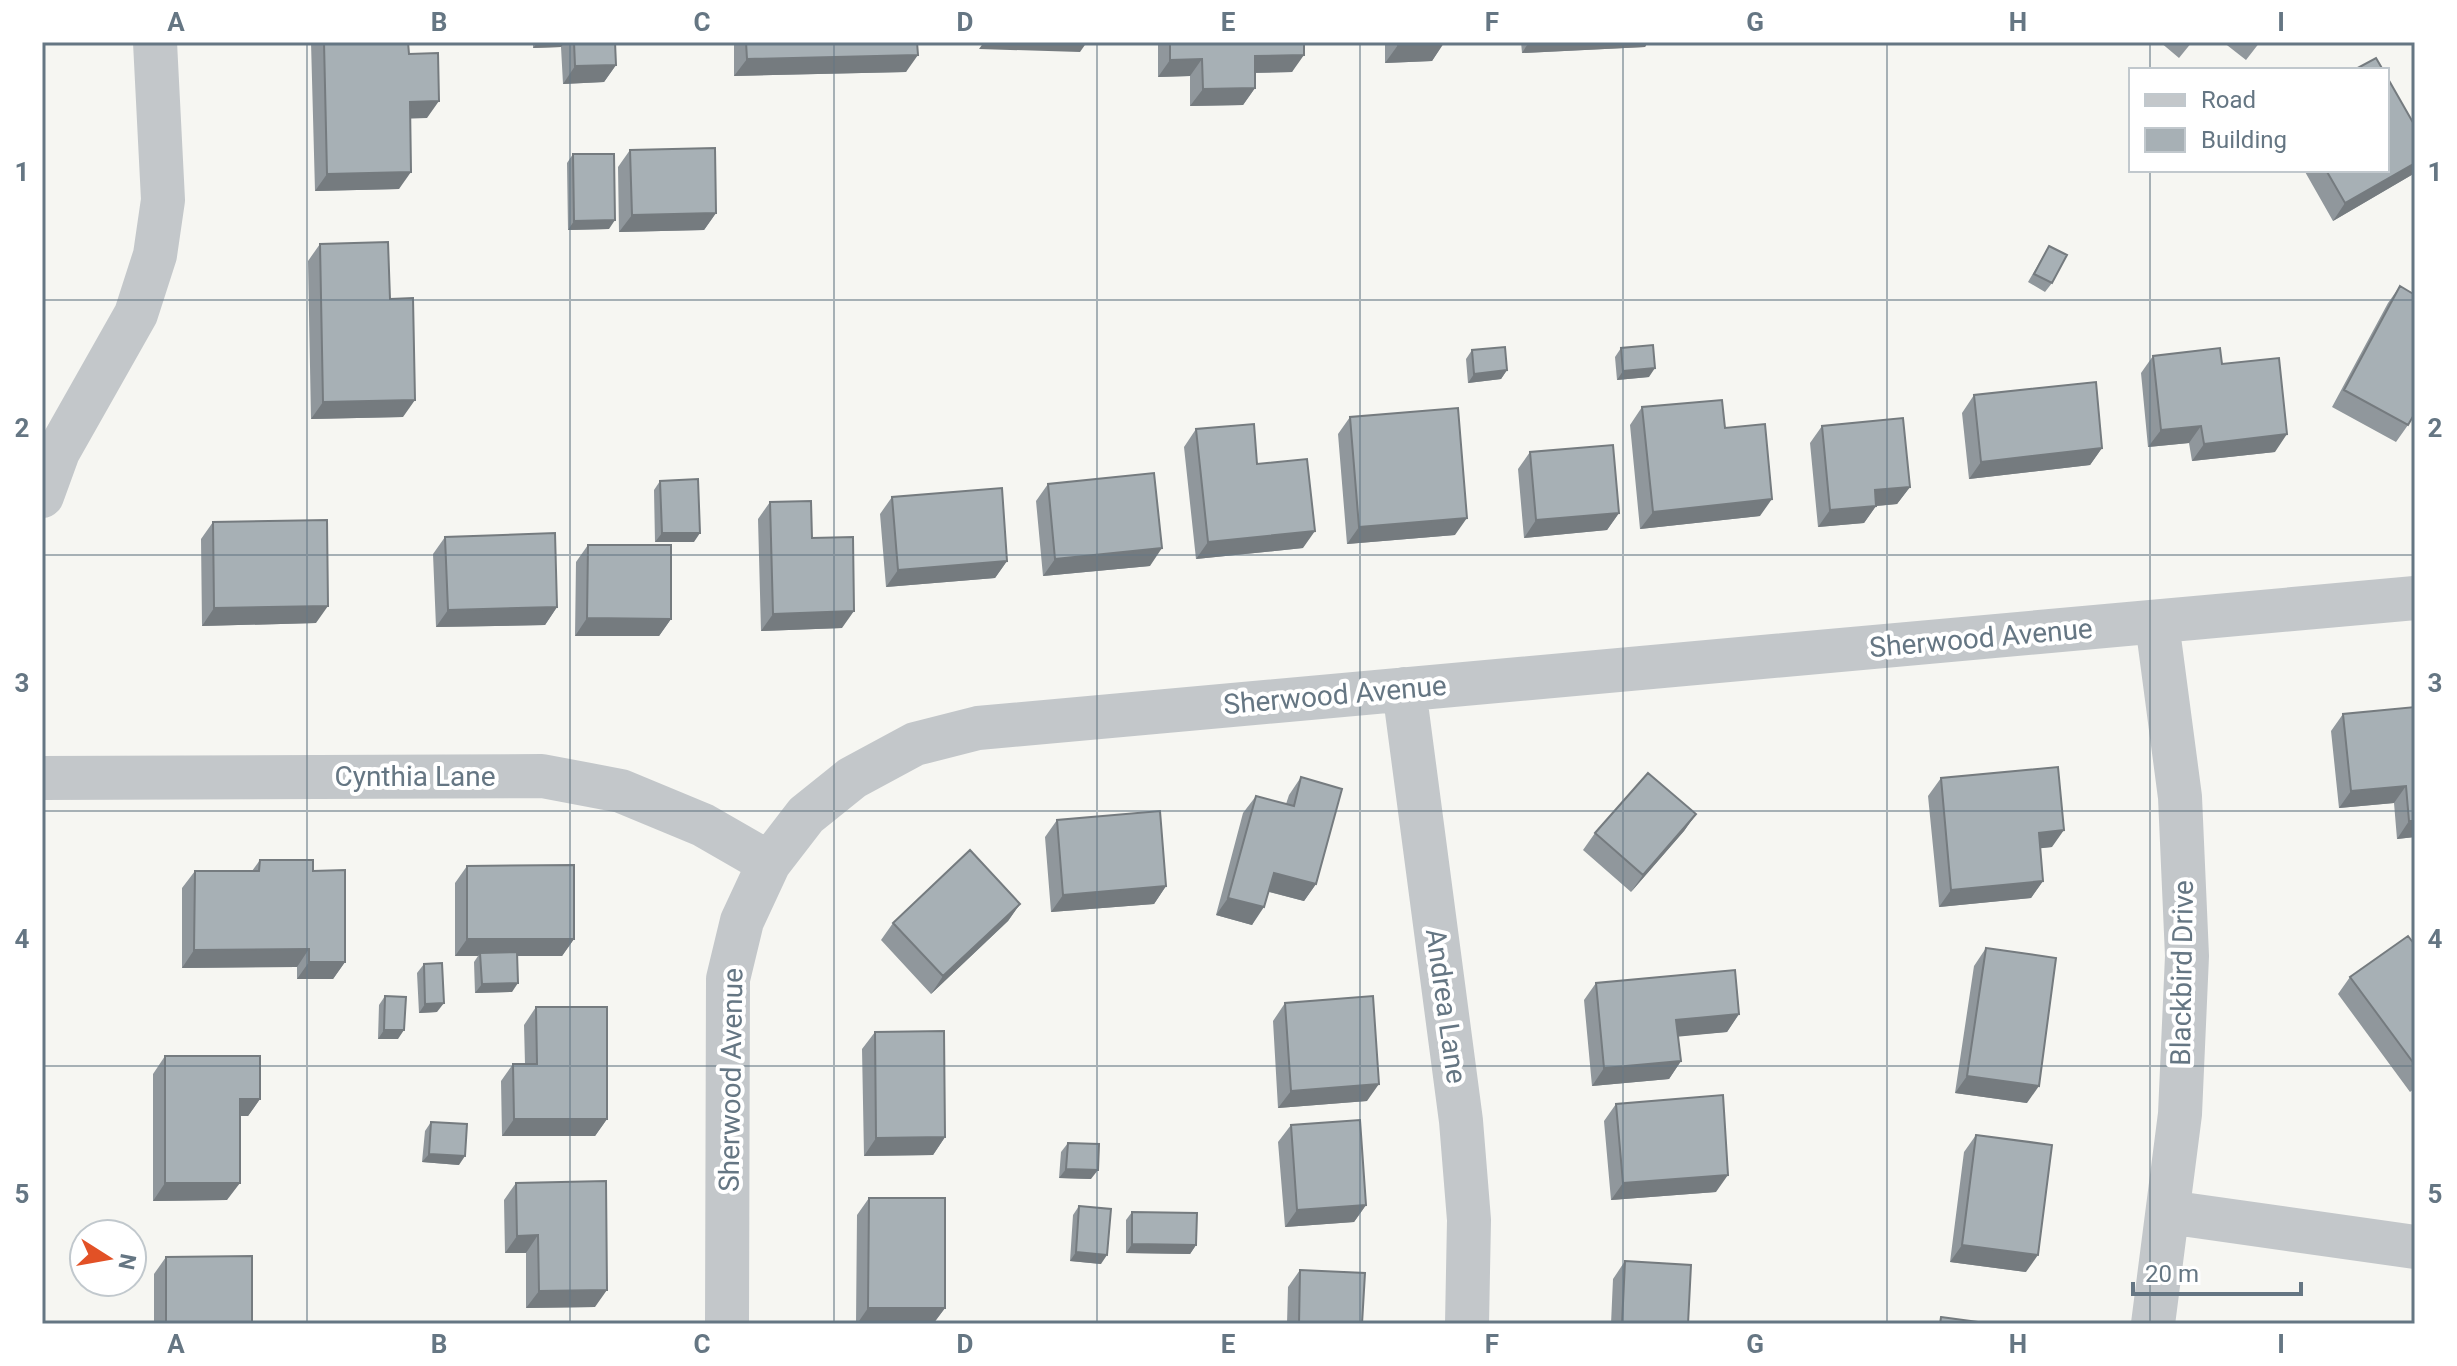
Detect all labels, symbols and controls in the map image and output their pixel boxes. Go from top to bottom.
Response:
text: A [167,7,185,37]
text: B [431,7,447,37]
text: C [693,7,711,37]
text: D [957,7,973,37]
text: E [1221,7,1236,37]
text: F [1485,7,1499,37]
text: G [1746,7,1764,37]
text: H [2009,7,2027,37]
text: I [2277,7,2285,37]
legend [2129,68,2389,172]
text: Road [2201,86,2256,114]
text: Building [2201,126,2287,154]
text: 1 [15,157,29,187]
text: 1 [2428,157,2442,187]
text: 2 [15,413,29,443]
text: 2 [2428,413,2442,443]
street label: Sherwood Avenue [1868,612,2094,664]
text: 3 [15,668,29,698]
text: 3 [2428,668,2442,698]
street label: Sherwood Avenue [1222,669,1448,721]
street label: Cynthia Lane [334,760,496,793]
street label: Blackbird Drive [2164,880,2200,1066]
text: 4 [15,924,30,954]
text: 4 [2428,924,2443,954]
street label: Andrea Lane [1419,926,1473,1086]
street label: Sherwood Avenue [713,968,749,1192]
text: 5 [15,1179,29,1209]
text: 5 [2428,1179,2442,1209]
north arrow [68,1218,148,1298]
scale bar [2133,1246,2301,1296]
text: N [113,1252,141,1272]
text: 20 m [2145,1260,2199,1288]
text: A [167,1329,185,1359]
text: B [431,1329,447,1359]
text: C [693,1329,711,1359]
text: D [957,1329,973,1359]
text: E [1221,1329,1236,1359]
text: F [1485,1329,1499,1359]
text: G [1746,1329,1764,1359]
text: H [2009,1329,2027,1359]
text: I [2277,1329,2285,1359]

